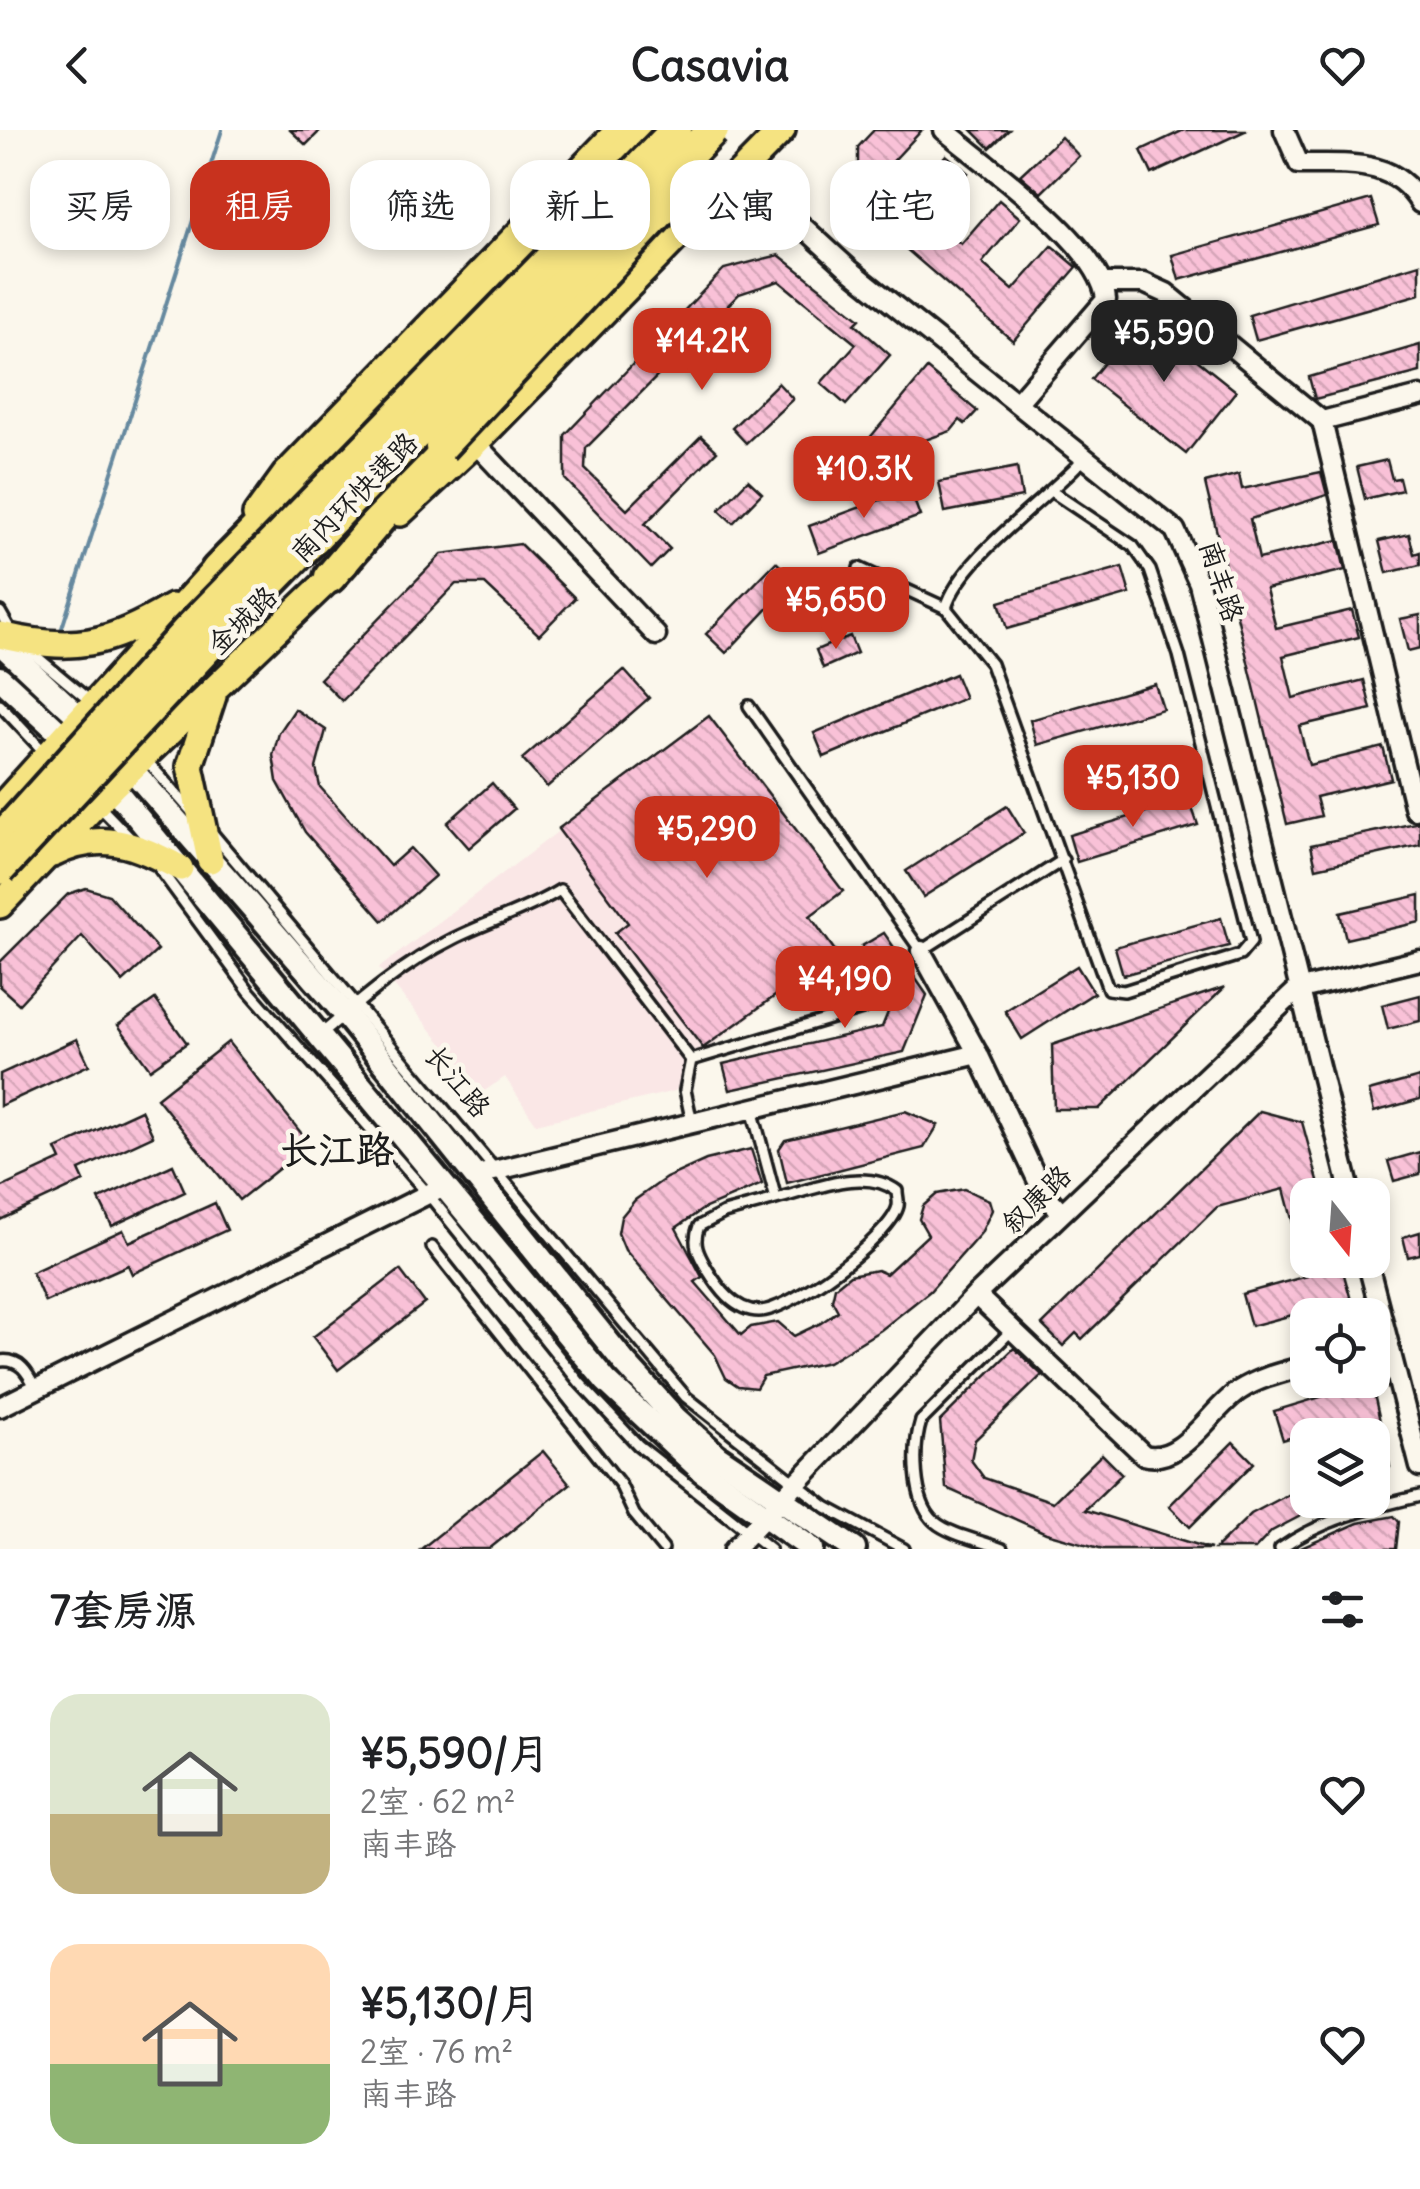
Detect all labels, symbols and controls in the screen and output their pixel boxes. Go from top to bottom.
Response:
text: Casavia [631,37,789,93]
icon: back [50,38,105,93]
icon: heart [1315,38,1370,93]
chip: 买房 [30,160,170,250]
chip: 租房 [190,160,330,250]
chip: 筛选 [350,160,490,250]
chip: 新上 [510,160,650,250]
chip: 公寓 [670,160,810,250]
chip: 住宅 [830,160,970,250]
pin: ¥5,590 [1083,300,1245,385]
pin: ¥14.2K [621,308,783,393]
text: ¥5,590 [1113,312,1215,353]
text: ¥14.2K [655,320,749,361]
street label: 南内环快速路 [283,424,425,570]
pin: ¥10.3K [783,436,945,521]
text: ¥10.3K [815,448,913,489]
street label: 南丰路 [1192,535,1252,627]
pin: ¥5,650 [755,567,917,652]
street label: 金城路 [199,578,285,662]
text: ¥5,650 [785,579,887,620]
pin: ¥5,130 [1052,745,1214,830]
text: ¥5,130 [1086,757,1180,798]
pin: ¥5,290 [626,796,788,881]
text: ¥5,290 [657,808,757,849]
pin: ¥4,190 [764,946,926,1031]
text: ¥4,190 [798,958,892,999]
street label: 长江路 [417,1037,499,1125]
district label: 长江路 [280,1126,394,1173]
street label: 叙康路 [993,1157,1079,1241]
north arrow [1290,1178,1390,1278]
map controls [1290,1178,1390,1518]
button: locate [1290,1298,1390,1398]
button: layers [1290,1418,1390,1518]
icon: filters [1315,1582,1370,1637]
text: 7套房源 [50,1584,197,1636]
text: ¥5,590/月 [360,1727,550,1779]
icon: home [130,1734,250,1854]
icon: heart [1315,1767,1370,1822]
text: 2室 · 62 m² [360,1781,516,1822]
text: 南丰路 [360,1823,456,1864]
text: ¥5,130/月 [360,1977,541,2029]
icon: home [130,1984,250,2104]
icon: heart [1315,2017,1370,2072]
text: 2室 · 76 m² [360,2031,513,2072]
text: 南丰路 [360,2073,456,2114]

